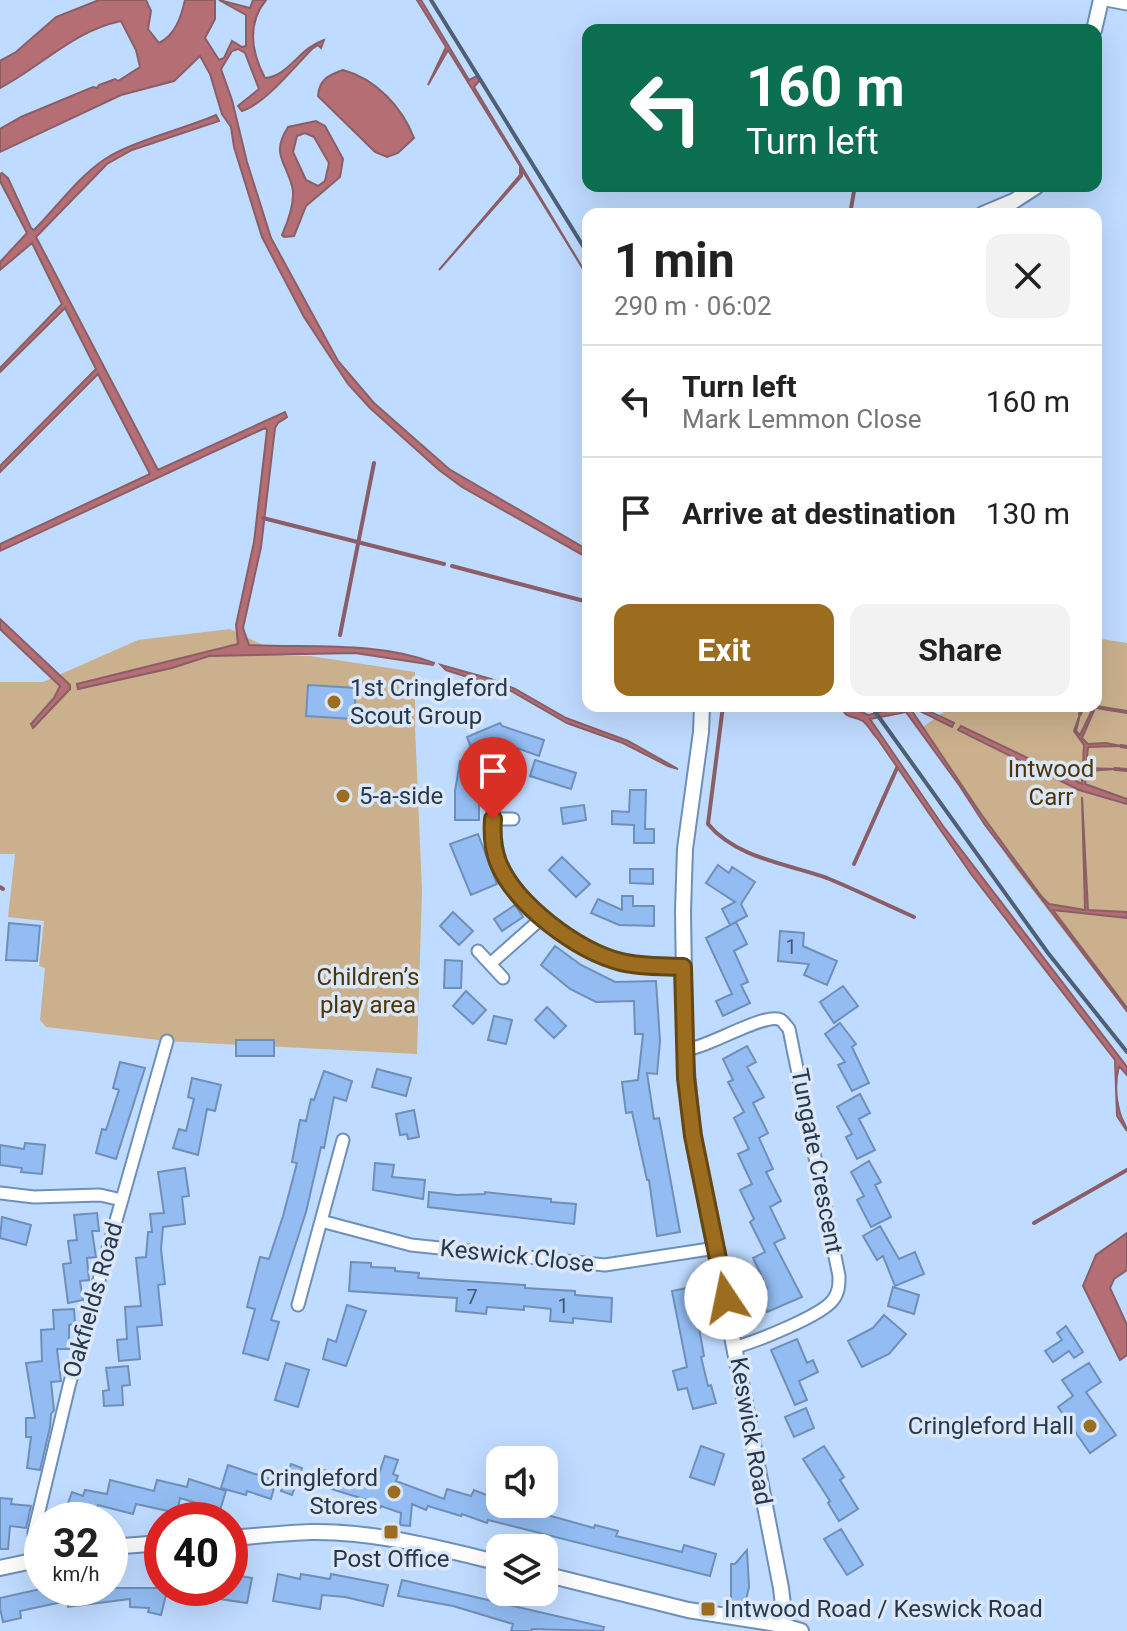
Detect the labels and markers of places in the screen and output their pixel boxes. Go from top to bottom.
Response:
place label: 1st Cringleford Scout Group [350,674,508,730]
marker: 1st Cringleford Scout Group [325,693,343,711]
pin [459,737,527,819]
place label: 5-a-side [359,782,443,810]
marker: 5-a-side [334,787,352,805]
place label: Cringleford Hall [908,1412,1074,1440]
marker: Cringleford Hall [1081,1417,1099,1435]
place label: Cringleford Stores [260,1464,378,1520]
marker: Cringleford Stores [385,1483,403,1501]
marker: Post Office [382,1523,400,1541]
place label: Post Office [332,1545,450,1573]
place label: Intwood Road / Keswick Road [724,1595,1043,1623]
marker: Intwood Road / Keswick Road [699,1600,717,1618]

